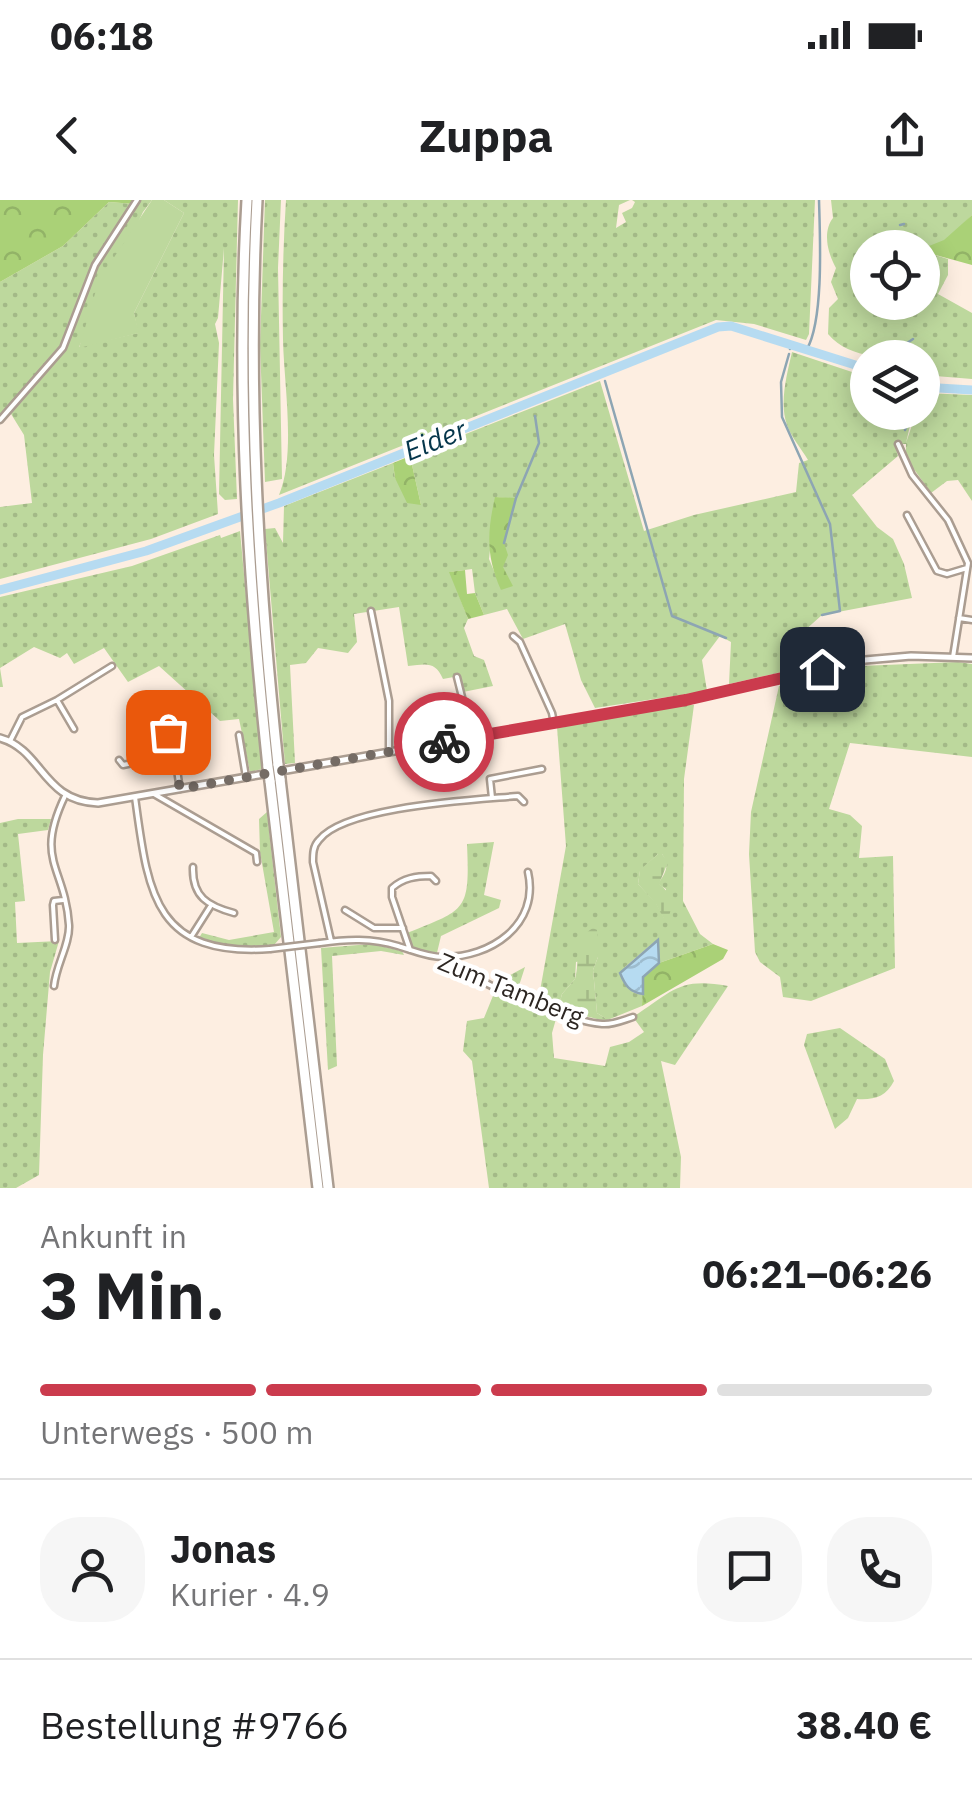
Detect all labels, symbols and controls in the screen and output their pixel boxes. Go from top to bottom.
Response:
text: 06:18 [50,11,154,60]
text: Zuppa [419,106,553,164]
icon: back [40,108,95,163]
icon: share [877,108,932,163]
map controls [850,230,940,430]
button: locate [850,230,940,320]
button: layers [850,340,940,430]
water label: Eider [398,410,472,469]
pin [780,627,865,712]
icon: home [795,642,850,697]
pin [126,690,211,775]
courier [394,692,494,792]
icon: bag [141,705,196,760]
icon: bike [417,715,472,770]
street label: Zum Tamberg [434,944,589,1033]
text: Ankunft in [40,1215,187,1257]
text: 06:21–06:26 [702,1249,932,1298]
text: 3 Min. [40,1252,225,1337]
text: Unterwegs · 500 m [40,1411,314,1453]
button: person [40,1517,145,1622]
button: chat [697,1517,802,1622]
button: phone [827,1517,932,1622]
text: Jonas [170,1524,276,1573]
text: Kurier · 4.9 [170,1573,330,1615]
text: Bestellung #9766 [40,1700,349,1749]
text: 38.40 € [796,1700,932,1749]

